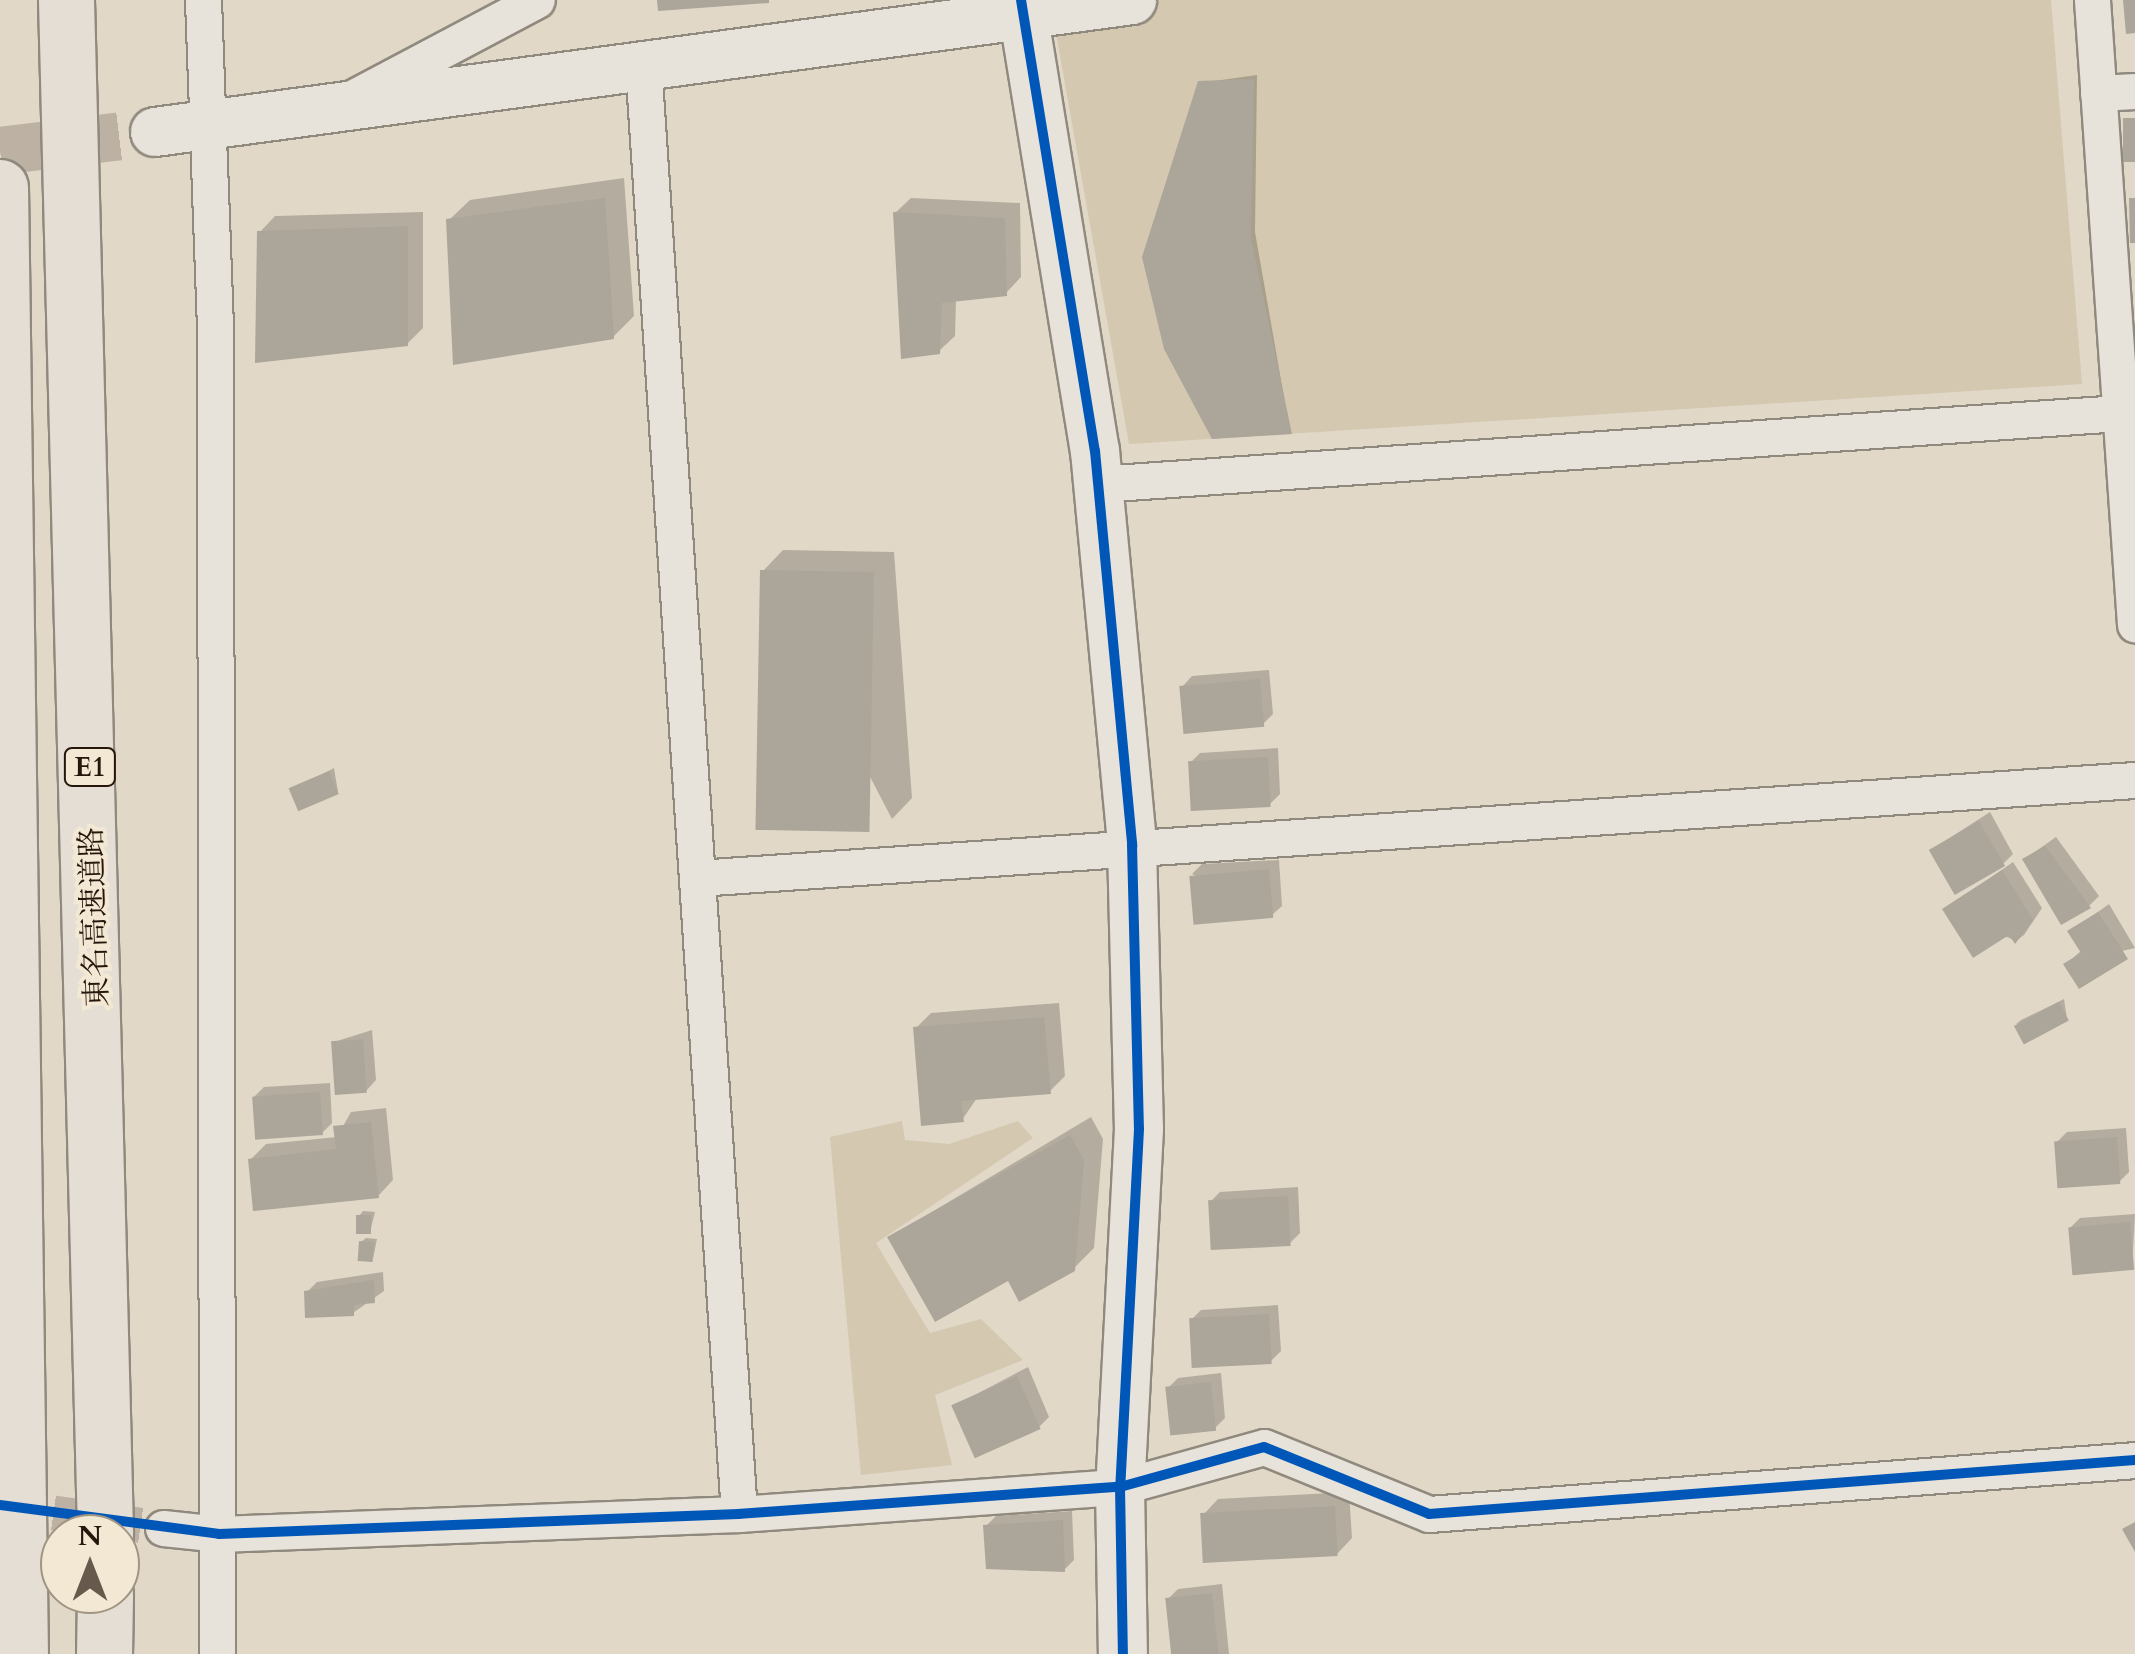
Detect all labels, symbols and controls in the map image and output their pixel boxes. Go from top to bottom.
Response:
road number: E1 [62,744,118,790]
street label: 東名高速道路 [74,826,116,1008]
north arrow [40,1514,140,1614]
text: N [78,1517,102,1555]

